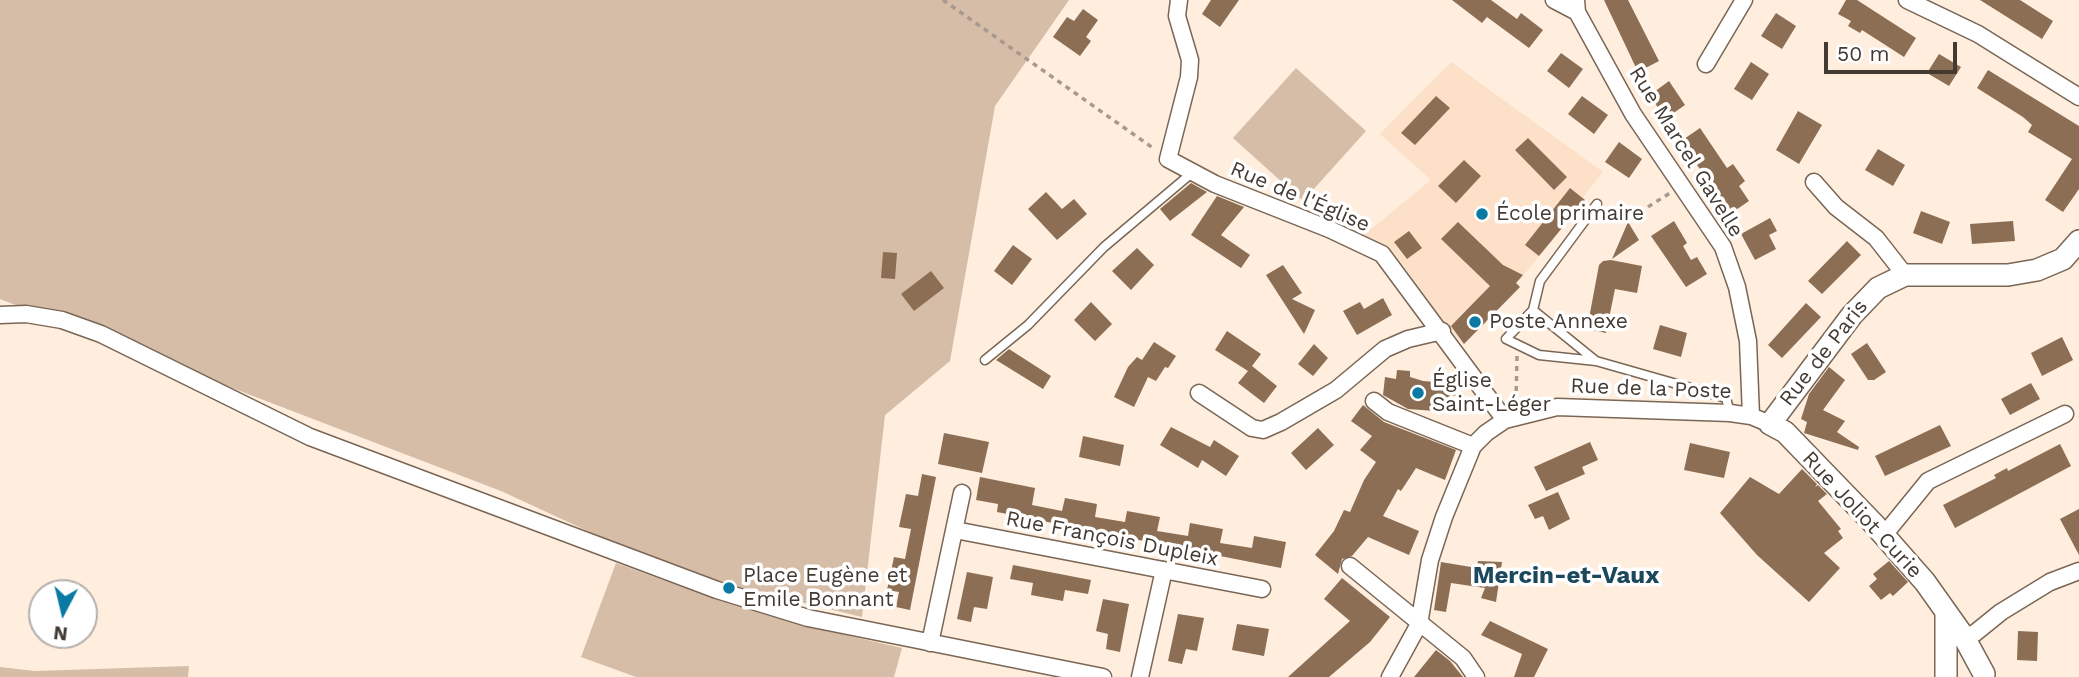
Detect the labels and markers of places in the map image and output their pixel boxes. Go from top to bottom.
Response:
place label: École primaire [1496,201,1644,227]
marker: École primaire [1474,206,1490,222]
place label: Poste Annexe [1489,309,1628,335]
marker: Poste Annexe [1467,314,1483,330]
place label: Église Saint-Léger [1432,368,1551,418]
marker: Église Saint-Léger [1410,385,1426,401]
place label: Place Eugène et Emile Bonnant [743,563,907,613]
marker: Place Eugène et Emile Bonnant [721,580,737,596]

